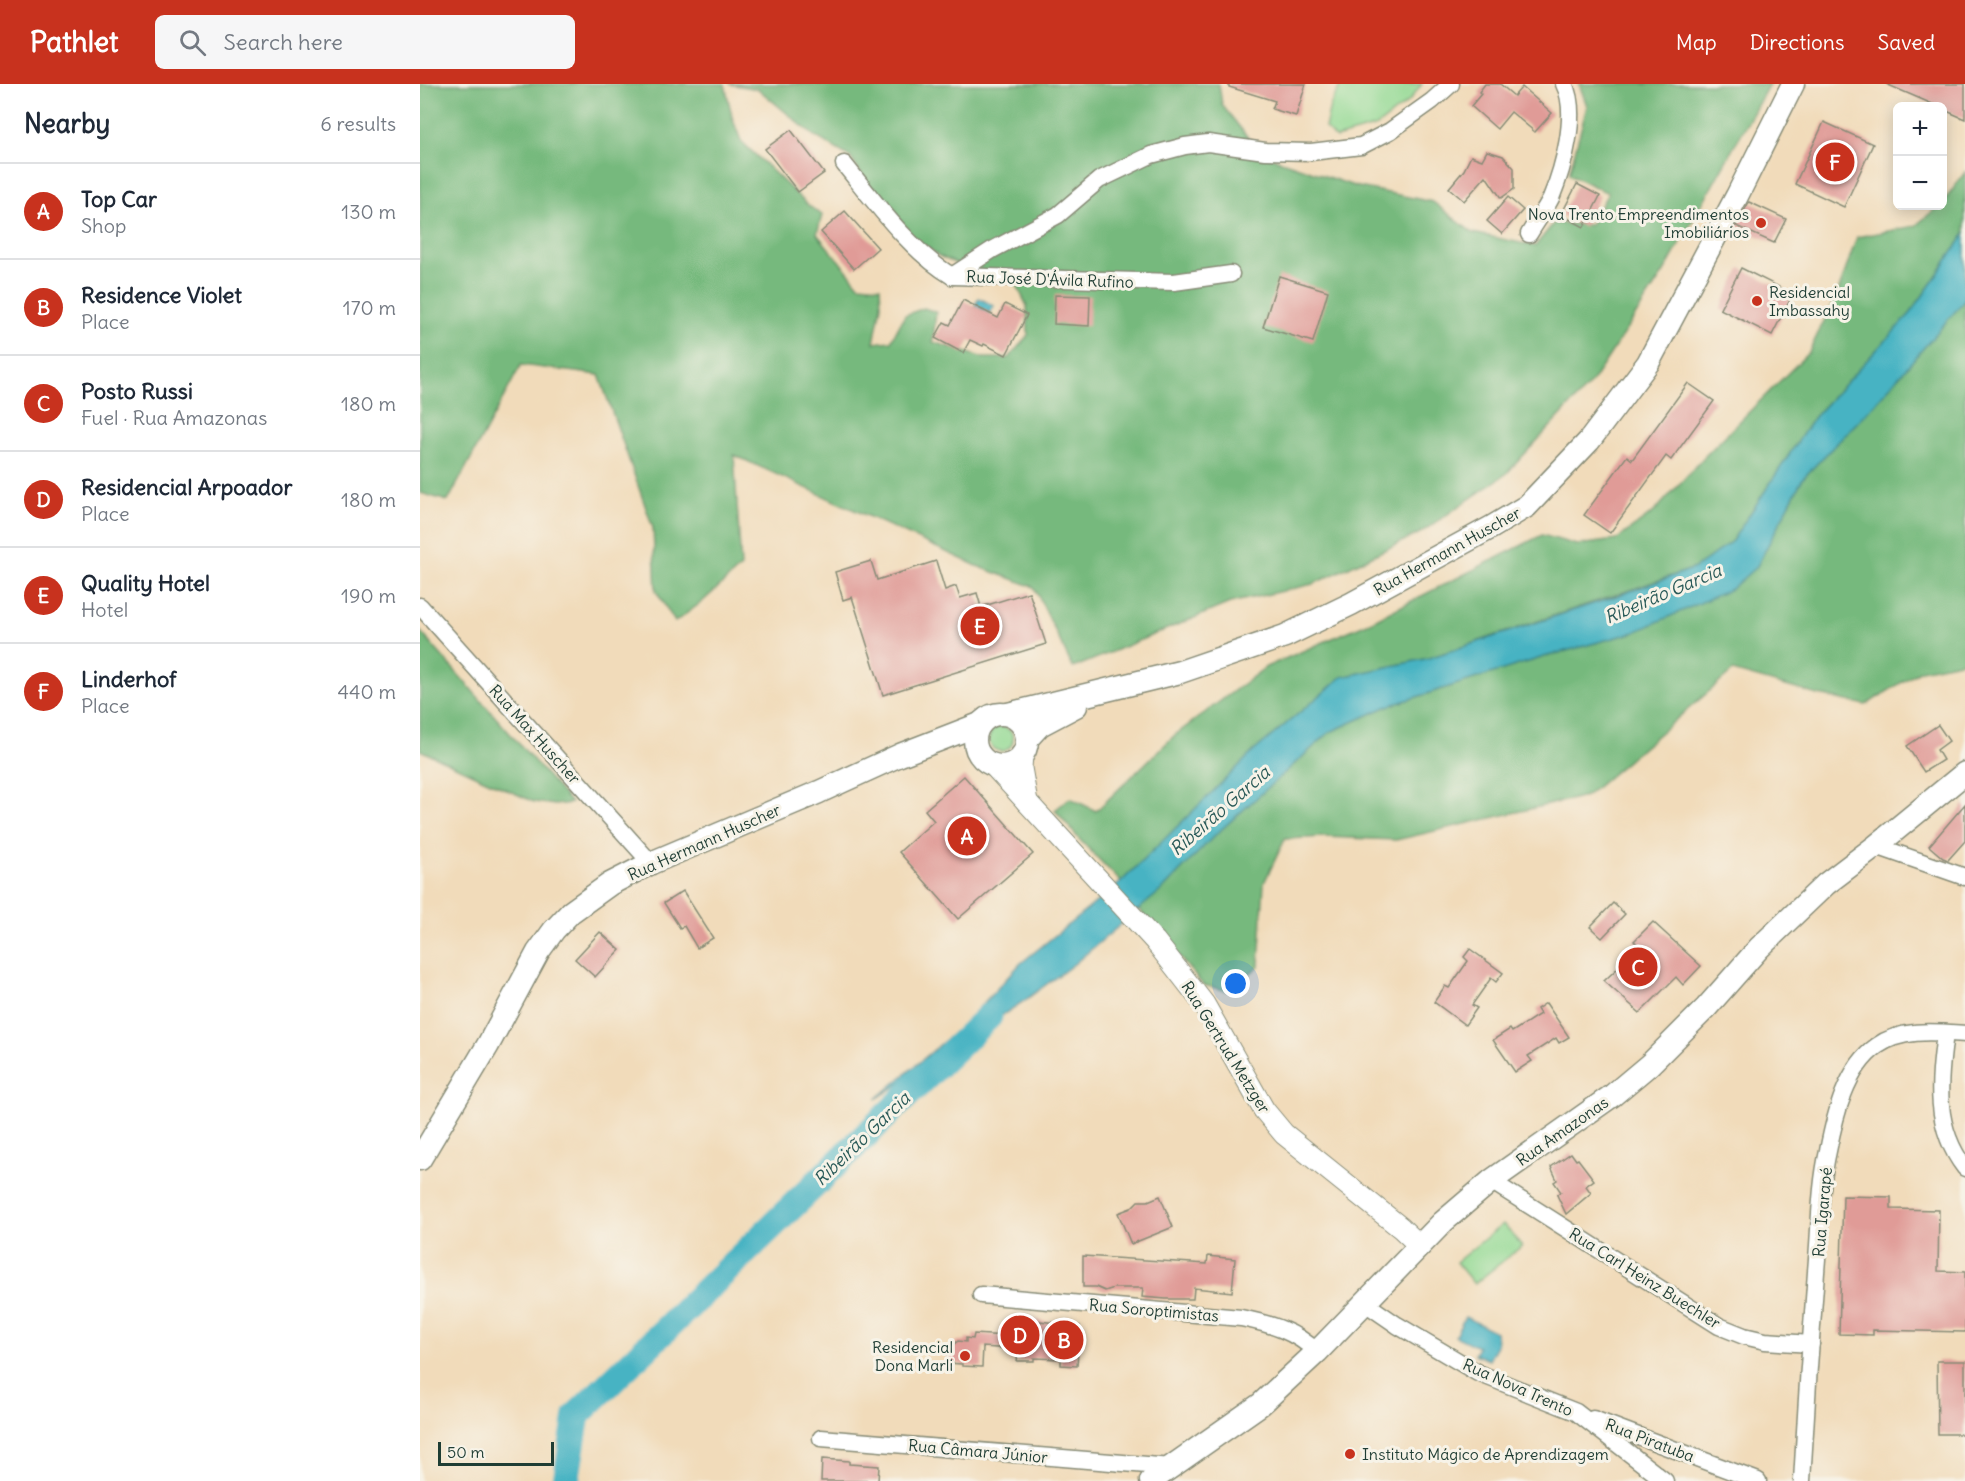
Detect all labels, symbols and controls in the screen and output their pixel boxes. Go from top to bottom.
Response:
search box [155,15,575,69]
text: Pathlet [30,24,119,60]
icon: search [176,26,209,59]
text: Search here [224,28,343,56]
text: Map [1676,29,1717,56]
text: Directions [1750,29,1844,56]
text: Saved [1877,29,1935,56]
map controls [1893,102,1947,210]
button: + [1893,102,1947,156]
text: Nearby [24,107,110,140]
text: 6 results [320,111,396,136]
pin: F [1816,140,1854,184]
button: − [1893,156,1947,210]
text: Top Car [81,185,157,213]
text: A [37,199,50,224]
text: 130 m [341,199,396,224]
place label: Nova Trento Empreendimentos Imobiliários [1528,204,1749,242]
text: Shop [81,213,126,238]
marker: Nova Trento Empreendimentos Imobiliários [1754,216,1768,230]
street label: Rua José D'Ávila Rufino [966,266,1134,292]
text: Residence Violet [81,281,242,309]
place label: Residencial Imbassahy [1769,282,1850,320]
marker: Residencial Imbassahy [1750,294,1764,308]
text: B [37,295,50,320]
text: 170 m [343,295,396,320]
text: Place [81,309,129,334]
text: Posto Russi [81,377,193,405]
text: C [37,391,50,416]
text: 180 m [341,391,396,416]
text: Fuel · Rua Amazonas [81,405,267,430]
text: Residencial Arpoador [81,473,292,501]
text: D [36,487,51,512]
text: 180 m [341,487,396,512]
text: Place [81,501,129,526]
street label: Rua Hermann Huscher [1370,502,1524,600]
water label: Ribeirão Garcia [1601,558,1726,629]
text: Quality Hotel [81,569,210,597]
text: E [38,583,49,608]
text: 190 m [341,583,396,608]
text: Hotel [81,597,128,622]
pin: E [960,604,1000,648]
text: Linderhof [81,665,176,693]
text: F [38,679,49,704]
text: 440 m [337,679,396,704]
street label: Rua Max Huscher [485,680,585,788]
text: Place [81,693,129,718]
water label: Ribeirão Garcia [1165,760,1276,860]
street label: Rua Hermann Huscher [625,799,784,885]
pin: A [948,814,986,858]
pin: C [1618,944,1658,990]
your location [1221,969,1250,998]
street label: Rua Gertrud Metzger [1177,977,1275,1117]
water label: Ribeirão Garcia [809,1086,916,1190]
street label: Rua Amazonas [1512,1092,1612,1170]
street label: Rua Igarapé [1808,1166,1836,1258]
street label: Rua Carl Heinz Buechler [1566,1223,1725,1333]
street label: Rua Soroptimistas [1088,1294,1220,1326]
pin: D [1000,1312,1040,1358]
pin: B [1044,1318,1084,1362]
place label: Residencial Dona Marli [872,1337,953,1375]
marker: Residencial Dona Marli [958,1349,972,1363]
street label: Rua Nova Trento [1460,1354,1576,1420]
street label: Rua Piratuba [1603,1414,1697,1466]
street label: Rua Câmara Júnior [907,1435,1049,1467]
scale bar [438,1439,554,1466]
text: 50 m [447,1442,485,1462]
place label: Instituto Mágico de Aprendizagem [1362,1444,1609,1464]
marker: Instituto Mágico de Aprendizagem [1343,1447,1357,1461]

